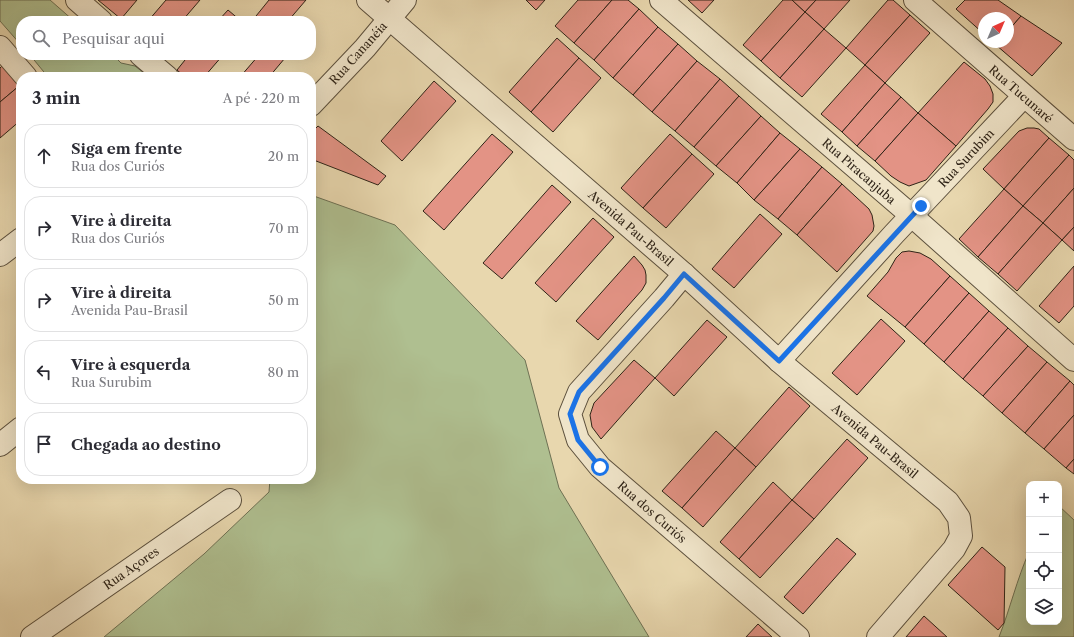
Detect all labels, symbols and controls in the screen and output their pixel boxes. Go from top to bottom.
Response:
north arrow [978,12,1014,48]
search box [16,16,316,60]
street label: Rua Cananéia [326,18,391,87]
icon: search [30,27,52,49]
text: Pesquisar aqui [62,29,165,48]
street label: Rua Tucunaré [986,62,1056,126]
text: 3 min [32,88,81,108]
text: A pé · 220 m [223,90,300,106]
street label: Rua Surubim [935,126,997,190]
street label: Rua Piracanjuba [819,135,900,208]
text: Siga em frente [71,139,182,158]
icon: ahead [33,145,55,167]
text: 20 m [268,148,299,164]
text: Rua dos Curiós [71,158,165,174]
street label: Avenida Pau-Brasil [585,186,677,269]
route end [912,197,930,215]
text: Vire à direita [71,211,171,230]
icon: right [33,217,55,239]
text: 70 m [269,220,299,236]
text: Rua dos Curiós [71,230,165,246]
text: Vire à direita [71,283,171,302]
icon: right [33,289,55,311]
text: 50 m [268,292,299,308]
text: Avenida Pau-Brasil [71,302,188,318]
text: Vire à esquerda [71,355,190,374]
icon: left [33,361,55,383]
text: 80 m [267,364,299,380]
text: Rua Surubim [71,374,152,390]
street label: Avenida Pau-Brasil [828,400,921,482]
icon: arrive [33,433,55,455]
text: Chegada ao destino [71,435,221,454]
route start [591,458,609,476]
street label: Rua dos Curiós [614,478,690,546]
map controls [1026,481,1062,625]
button: + [1026,481,1062,517]
button: − [1026,517,1062,553]
street label: Rua Açores [100,543,162,593]
button: locate [1026,553,1062,589]
button: layers [1026,589,1062,625]

